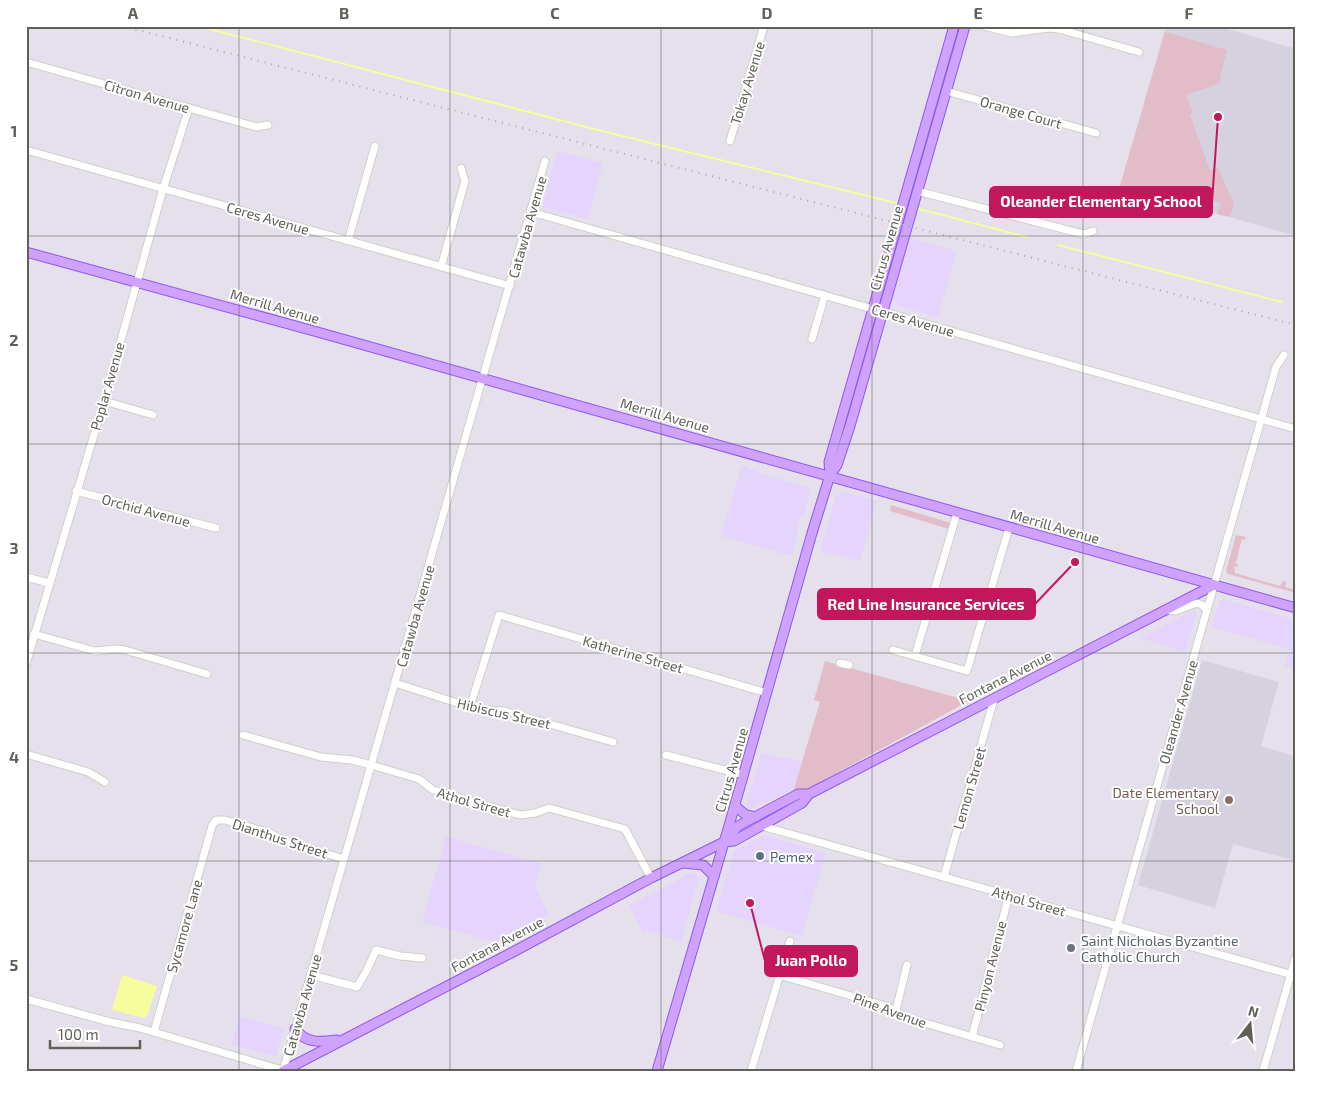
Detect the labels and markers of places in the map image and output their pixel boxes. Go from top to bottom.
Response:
callout: Oleander Elementary School [990,187,1212,217]
callout: Red Line Insurance Services [818,589,1035,619]
place label: Date Elementary School [1113,784,1220,817]
marker: Date Elementary School [1223,794,1235,806]
place label: Pemex [770,848,813,865]
marker: Pemex [754,850,766,862]
place label: Saint Nicholas Byzantine Catholic Church [1081,932,1238,965]
marker: Saint Nicholas Byzantine Catholic Church [1065,942,1077,954]
callout: Juan Pollo [765,946,857,976]

